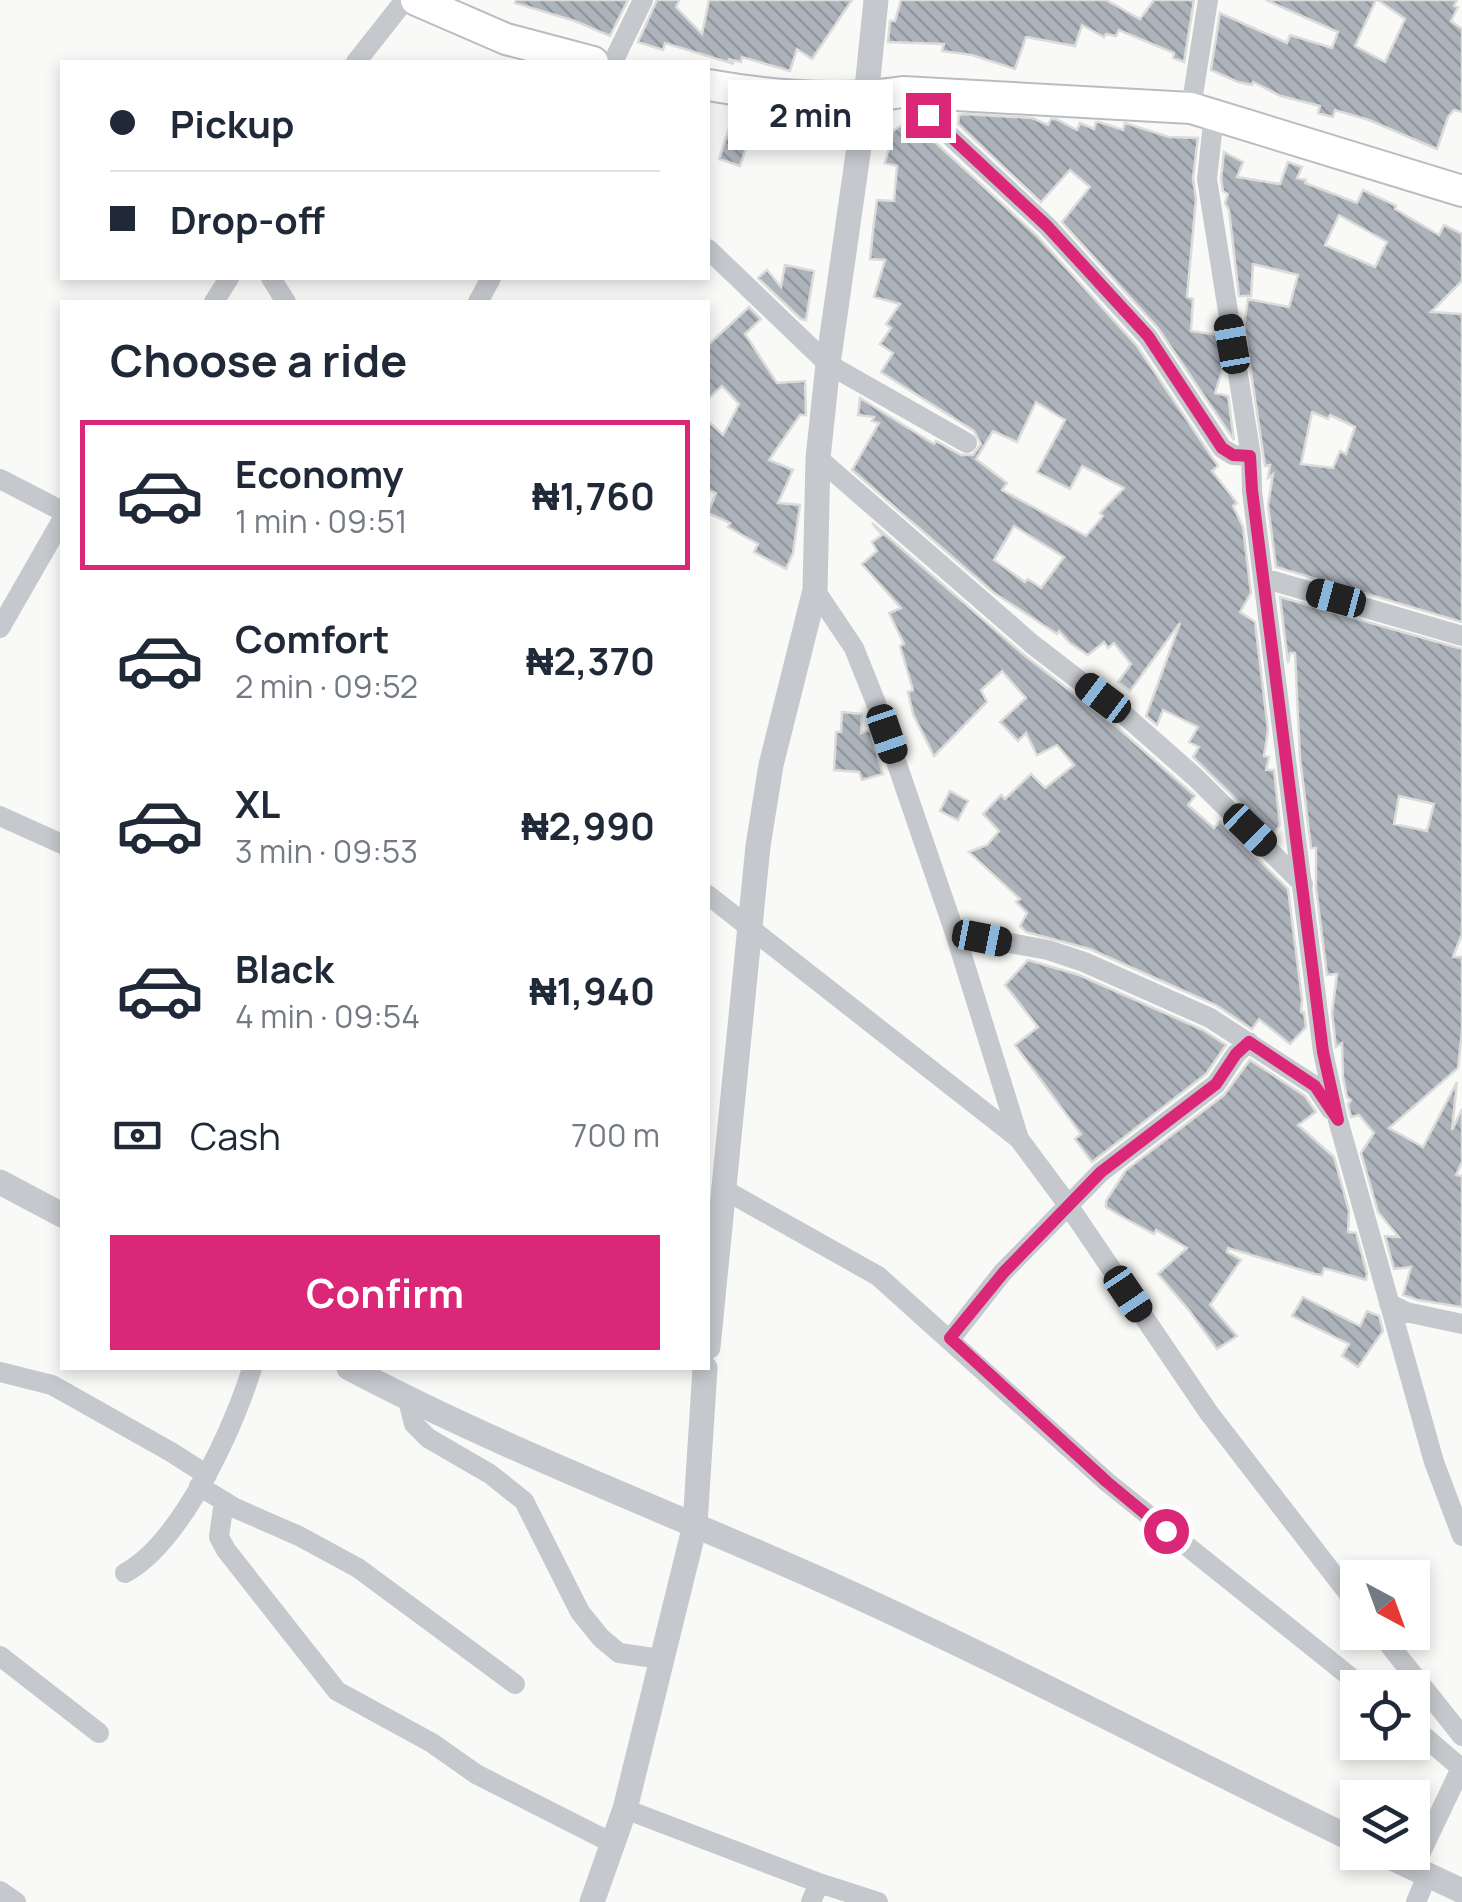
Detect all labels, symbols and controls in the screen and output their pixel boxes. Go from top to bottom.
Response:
callout: 2 min [728,80,893,150]
text: 2 min [769,93,852,137]
route end [906,93,951,138]
text: Pickup [170,97,294,149]
text: Drop-off [170,193,325,245]
car [1212,312,1252,376]
text: Choose a ride [110,329,407,391]
text: Economy [235,447,404,499]
icon: car [115,450,205,540]
text: ₦1,760 [532,469,655,521]
text: 1 min · 09:51 [235,499,407,543]
car [1303,576,1369,620]
text: Comfort [235,612,389,664]
icon: car [115,615,205,705]
text: ₦2,370 [526,634,655,686]
text: 2 min · 09:52 [235,664,418,708]
car [1070,668,1136,728]
car [863,701,911,767]
text: XL [235,777,280,829]
icon: car [115,780,205,870]
car [1218,798,1282,862]
text: ₦2,990 [521,799,655,851]
text: 3 min · 09:53 [235,829,418,873]
car [950,918,1014,958]
text: Black [235,942,334,994]
icon: car [115,945,205,1035]
text: ₦1,940 [529,964,655,1016]
text: 4 min · 09:54 [235,994,420,1038]
icon: cash [110,1108,165,1163]
text: Cash [190,1109,281,1161]
text: 700 m [571,1113,660,1157]
button: Confirm [110,1235,660,1350]
car [1099,1261,1157,1327]
route start [1144,1509,1189,1554]
north arrow [1340,1560,1430,1650]
map controls [1340,1560,1430,1870]
button: locate [1340,1670,1430,1760]
button: layers [1340,1780,1430,1870]

